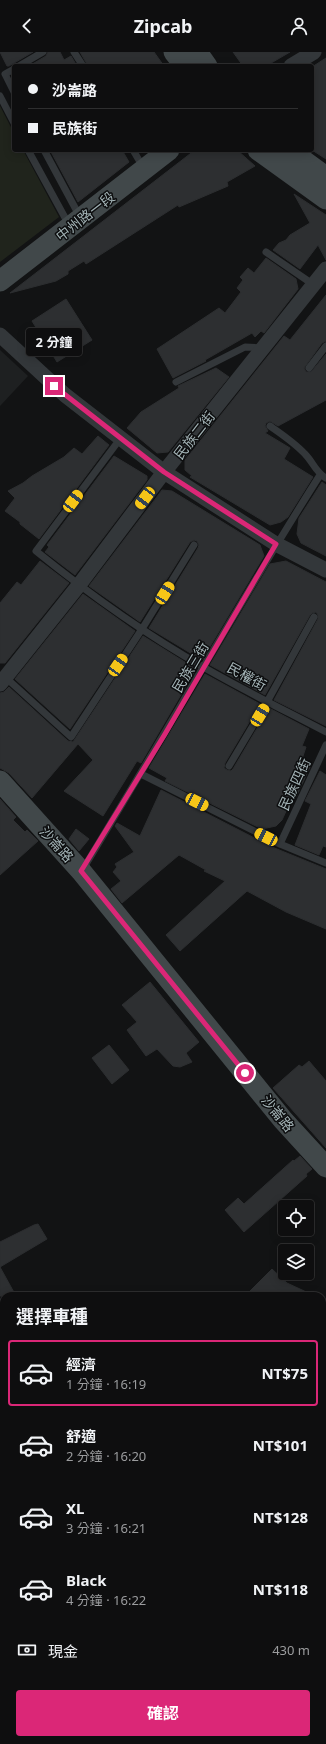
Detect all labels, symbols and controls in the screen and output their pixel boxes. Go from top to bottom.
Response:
text: Zipcab [134,14,192,38]
icon: back [16,15,38,37]
icon: person [288,15,310,37]
text: 沙崙路 [52,80,97,100]
text: 民族街 [52,118,97,138]
street label: 中州路一段 [52,187,118,245]
callout: 2 分鐘 [26,328,82,356]
text: 2 分鐘 [36,333,72,351]
route end [45,377,63,395]
street label: 民族二街 [169,407,219,463]
car [133,485,157,511]
car [61,488,85,514]
car [154,580,176,606]
street label: 民族三街 [167,638,213,696]
car [106,652,130,678]
street label: 民權街 [224,658,270,694]
car [249,702,271,728]
street label: 民族四街 [274,755,314,813]
car [184,791,210,813]
street label: 沙崙路 [36,822,78,866]
car [253,826,279,848]
route start [236,1064,254,1082]
street label: 沙崙路 [257,1091,299,1135]
map controls [278,1200,314,1280]
button: locate [278,1200,314,1236]
button: layers [278,1244,314,1280]
text: 選擇車種 [16,1304,88,1328]
text: 經濟 [66,1354,96,1374]
icon: car [18,1355,54,1391]
text: NT$75 [261,1363,308,1383]
text: 1 分鐘 · 16:19 [66,1375,146,1393]
text: 舒適 [66,1426,96,1446]
icon: car [18,1427,54,1463]
text: NT$101 [253,1435,308,1455]
text: 2 分鐘 · 16:20 [66,1447,146,1465]
text: XL [66,1498,84,1518]
icon: car [18,1499,54,1535]
text: NT$128 [253,1507,308,1527]
text: 3 分鐘 · 16:21 [66,1519,146,1537]
text: Black [66,1570,106,1590]
icon: car [18,1571,54,1607]
text: NT$118 [253,1579,308,1599]
text: 4 分鐘 · 16:22 [66,1591,146,1609]
icon: cash [16,1639,38,1661]
text: 現金 [48,1641,78,1661]
text: 430 m [272,1641,310,1659]
button: 確認 [16,1690,310,1736]

